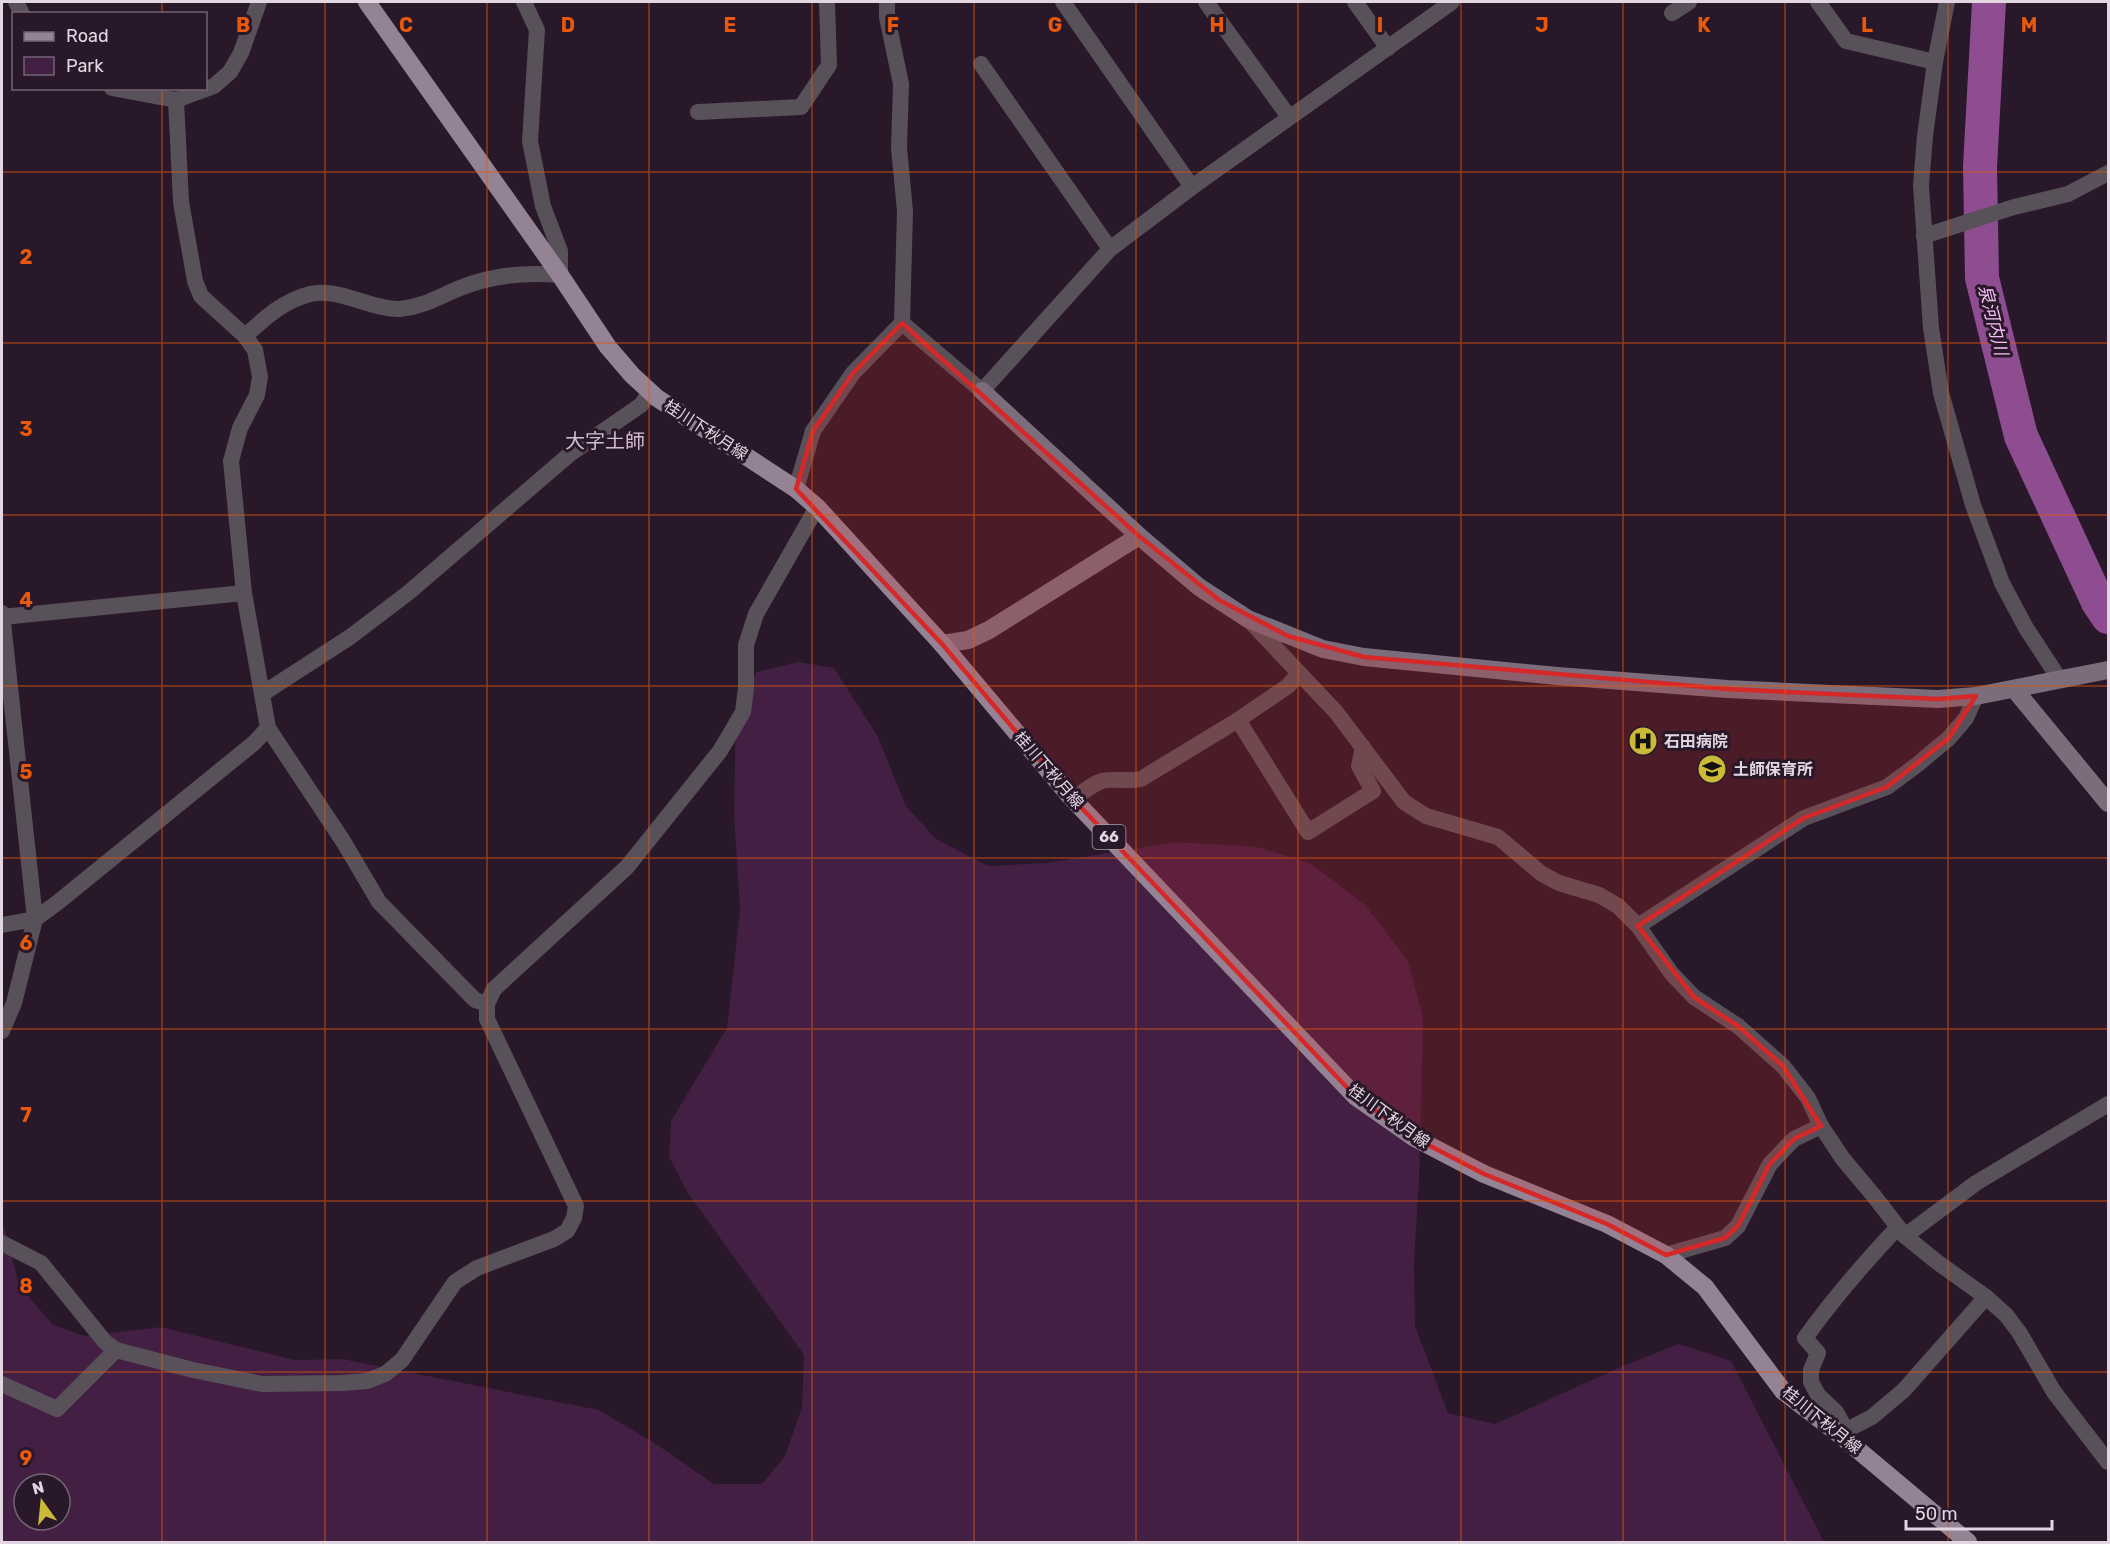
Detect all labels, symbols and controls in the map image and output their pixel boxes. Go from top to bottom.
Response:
legend [12,12,207,90]
text: B [236,13,250,37]
text: C [399,13,413,37]
text: D [561,13,575,37]
text: E [724,13,736,37]
text: F [887,13,899,37]
text: G [1048,13,1062,37]
text: H [1210,13,1224,37]
text: I [1377,13,1383,37]
text: J [1535,13,1549,37]
text: K [1697,13,1711,37]
text: L [1861,13,1873,37]
text: M [2021,13,2037,37]
text: Road [66,25,109,47]
text: Park [66,55,104,77]
text: 2 [20,245,33,269]
water label: 泉河内川 [1974,282,2013,360]
street label: 桂川下秋月線 [661,396,751,464]
text: 3 [19,417,33,441]
district label: 大字土師 [565,429,645,453]
text: 4 [19,588,33,612]
hospital icon: 石田病院 [1627,725,1659,757]
street label: 桂川下秋月線 [1010,728,1088,812]
place label: 石田病院 [1664,732,1728,751]
school or university icon: 土師保育所 [1696,753,1728,785]
text: 5 [20,760,33,784]
place label: 土師保育所 [1733,760,1813,779]
road number: 66 [1092,825,1126,849]
text: 6 [19,931,33,955]
street label: 桂川下秋月線 [1345,1080,1433,1152]
text: 7 [20,1103,32,1127]
text: 8 [19,1274,33,1298]
street label: 桂川下秋月線 [1779,1382,1865,1458]
text: 9 [20,1446,33,1470]
north arrow [12,1472,72,1532]
text: N [30,1477,46,1499]
scale bar [1906,1493,2052,1531]
text: 50 m [1915,1503,1958,1525]

